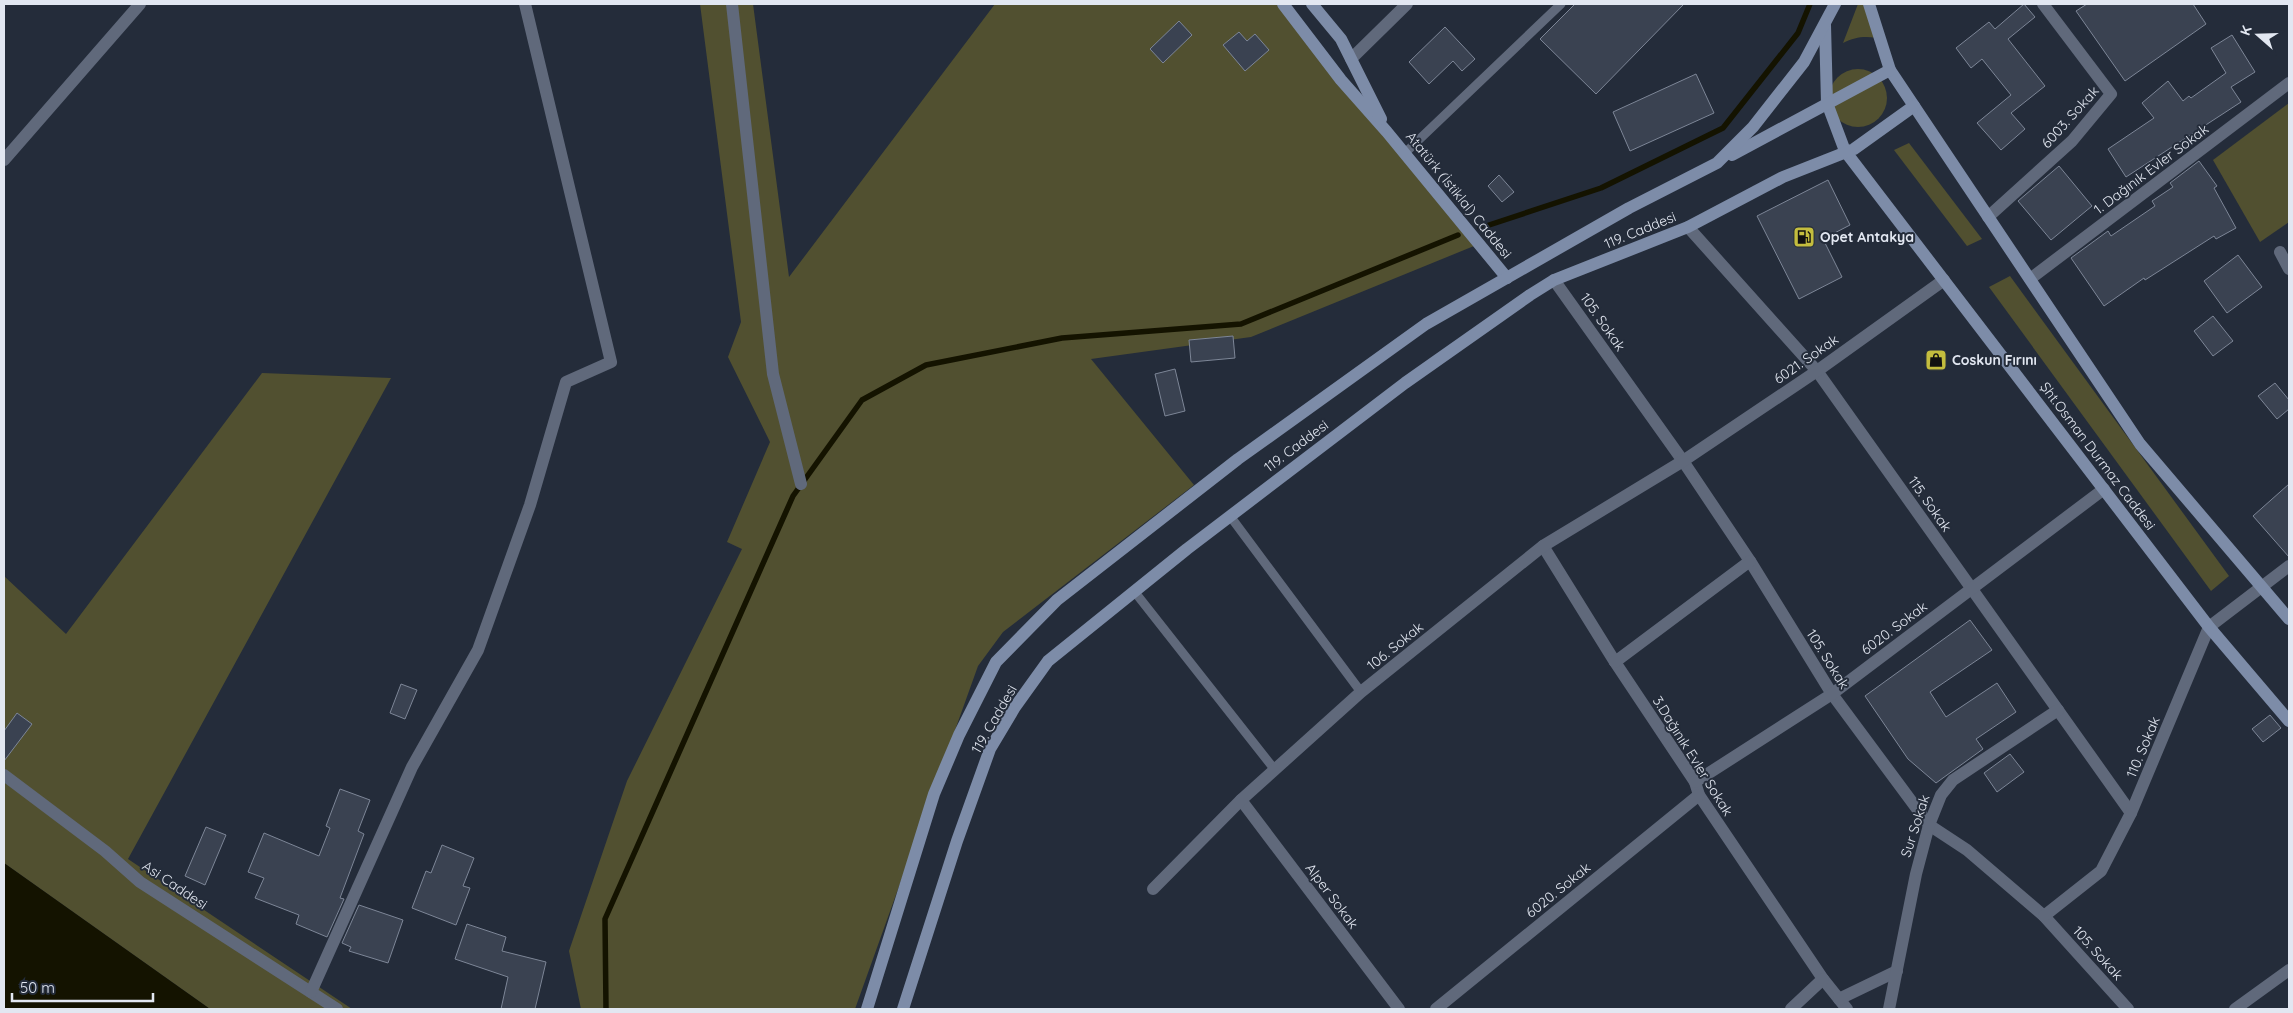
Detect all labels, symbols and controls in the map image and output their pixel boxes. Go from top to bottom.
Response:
north arrow [2233,10,2283,60]
text: K [2236,23,2256,38]
street label: 6003. Sokak [2037,82,2103,152]
street label: 1. Dağınık Evler Sokak [2090,120,2212,218]
street label: Atatürk (İstiklal) Caddesi [1402,128,1516,262]
street label: 119. Caddesi [1601,207,1679,253]
fuel station icon: Opet Antakya [1792,225,1816,249]
place label: Opet Antakya [1820,228,1914,246]
street label: 105. Sokak [1576,289,1630,355]
street label: 6021. Sokak [1770,330,1842,388]
shop icon: Coskun Fırını [1924,348,1948,372]
place label: Coskun Fırını [1952,351,2037,369]
street label: Şht.Osman Durmaz Caddesi [2036,378,2160,534]
street label: 119. Caddesi [1260,416,1332,476]
street label: 115. Sokak [1904,473,1956,535]
street label: 6020. Sokak [1857,597,1931,659]
street label: 106. Sokak [1363,618,1427,674]
street label: 105. Sokak [1803,626,1853,692]
street label: 119. Caddesi [967,682,1021,756]
street label: 3.Dağınık Evler Sokak [1649,693,1737,819]
street label: 110. Sokak [2122,714,2164,780]
street label: Sur Sokak [1896,792,1934,860]
street label: Asi Caddesi [139,857,211,913]
street label: 6020. Sokak [1522,858,1594,922]
street label: Alper Sokak [1301,860,1363,932]
street label: 105. Sokak [2069,922,2127,984]
scale bar [12,970,154,1002]
text: 50 m [20,978,55,997]

